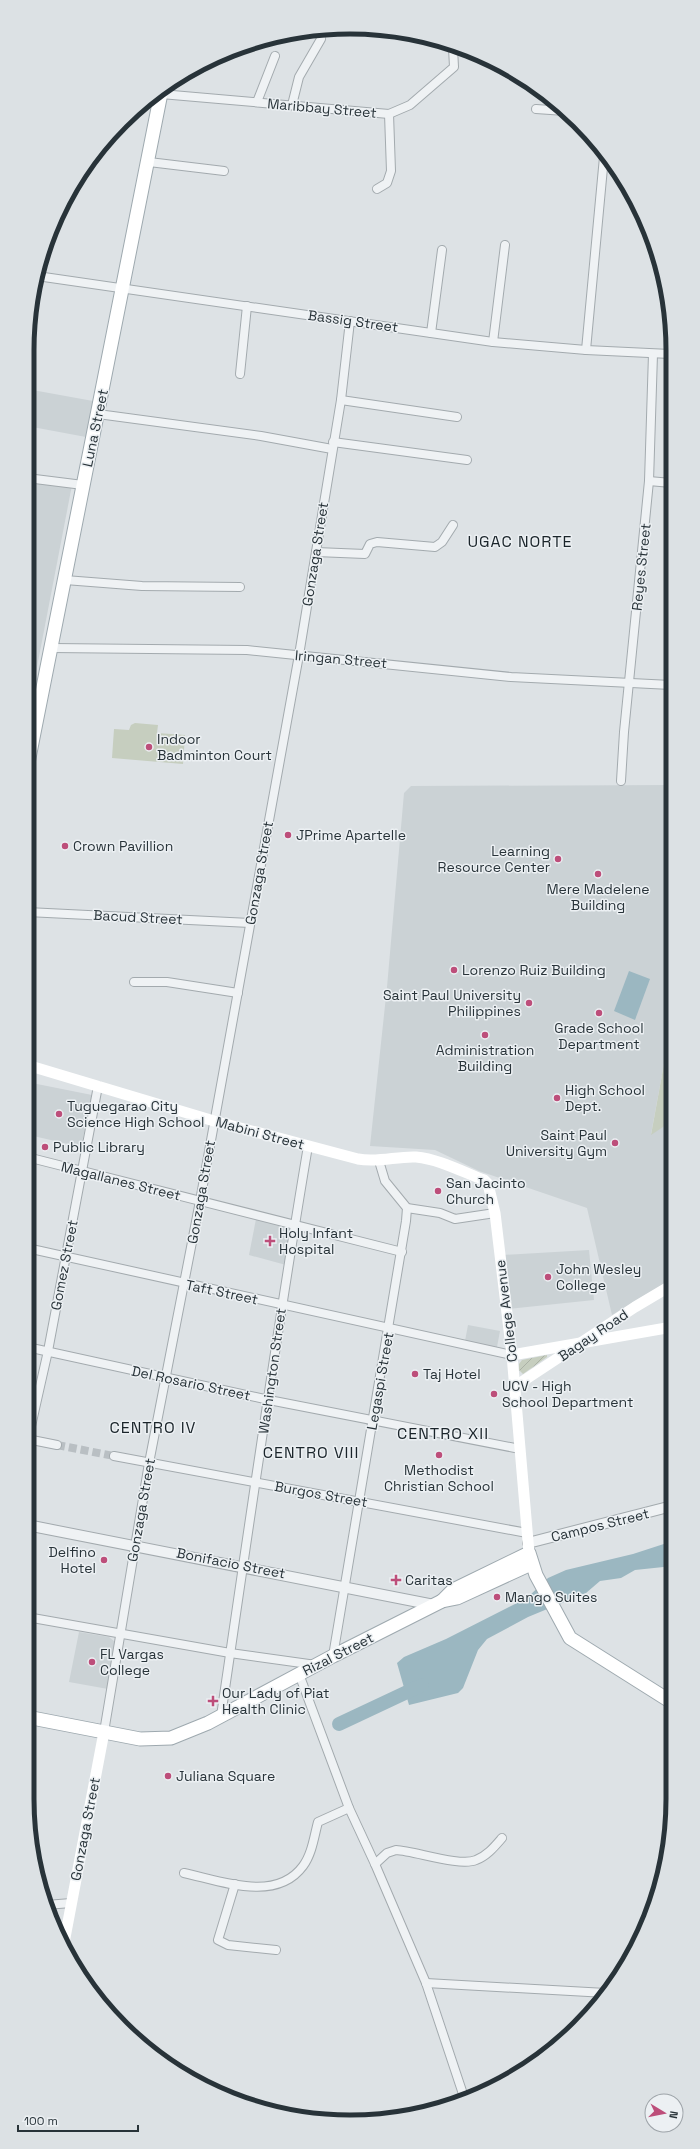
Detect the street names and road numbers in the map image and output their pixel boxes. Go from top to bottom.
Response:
street label: Maribbay Street [267,94,377,122]
street label: Bassig Street [307,306,399,336]
street label: Luna Street [78,387,112,469]
street label: Gonzaga Street [298,501,332,607]
street label: Reyes Street [627,522,655,612]
street label: Iringan Street [294,646,388,672]
street label: Gonzaga Street [241,820,277,926]
street label: Bacud Street [93,906,183,928]
street label: Mabini Street [214,1113,306,1153]
street label: Gonzaga Street [183,1139,219,1245]
street label: Magallanes Street [59,1157,183,1205]
street label: Gomez Street [46,1218,82,1312]
street label: College Avenue [491,1259,521,1363]
street label: Taft Street [184,1276,260,1308]
street label: Bagay Road [555,1305,631,1365]
street label: Washington Street [254,1307,290,1435]
street label: Legaspi Street [363,1331,397,1431]
street label: Del Rosario Street [130,1362,252,1404]
street label: Gonzaga Street [123,1457,159,1563]
street label: Burgos Street [273,1477,369,1511]
street label: Campos Street [549,1504,651,1546]
street label: Bonifacio Street [175,1544,287,1582]
street label: Rizal Street [299,1628,377,1680]
street label: Gonzaga Street [66,1776,104,1882]

